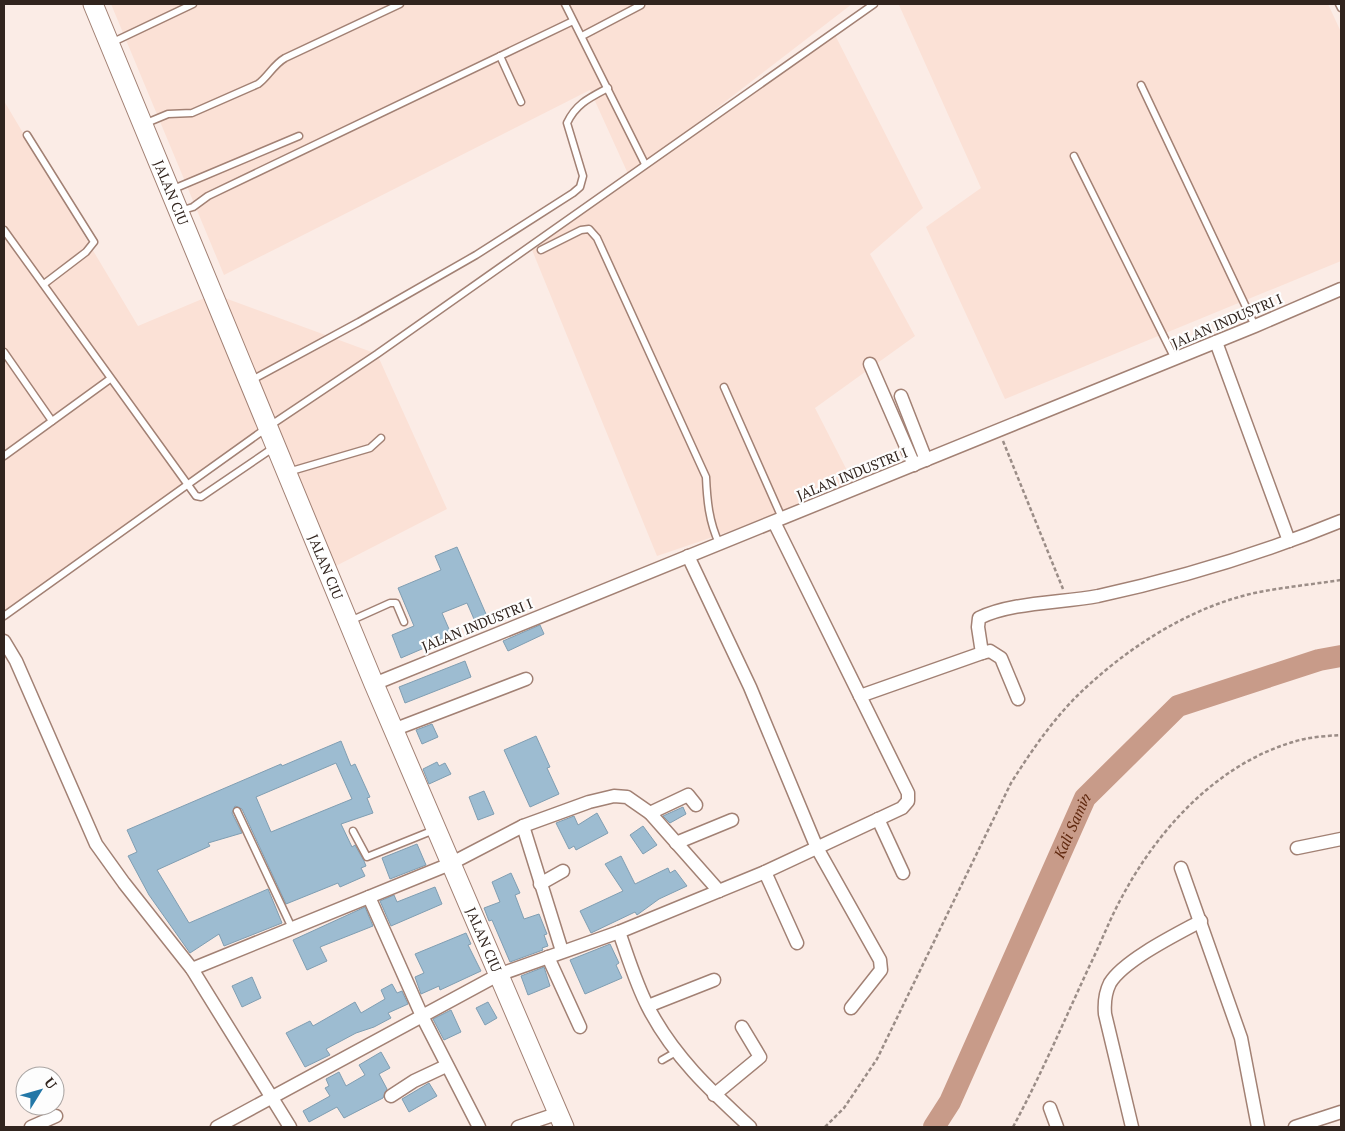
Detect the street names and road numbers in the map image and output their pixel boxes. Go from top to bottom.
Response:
street label: JALAN CIU [149,157,193,228]
street label: JALAN INDUSTRI I [1169,289,1285,352]
street label: JALAN INDUSTRI I [794,443,910,504]
street label: JALAN CIU [304,531,348,603]
street label: JALAN INDUSTRI I [419,594,535,655]
street label: JALAN CIU [462,904,507,975]

